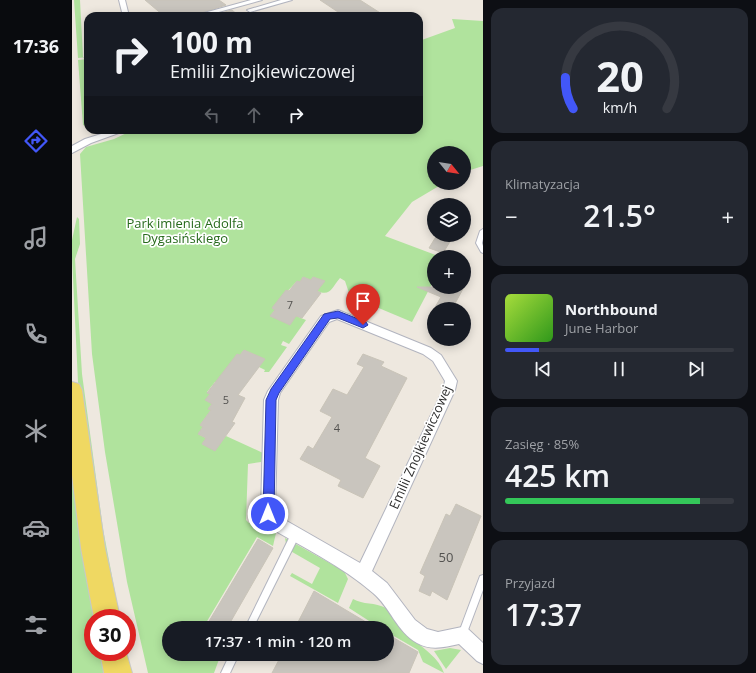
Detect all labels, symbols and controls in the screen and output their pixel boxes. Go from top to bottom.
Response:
text: 100 m [170,23,253,61]
icon: right [104,28,156,80]
text: 17:36 [13,34,59,58]
text: 20 [596,47,643,103]
text: Emilii Znojkiewiczowej [170,59,355,83]
text: km/h [602,97,637,116]
icon: left [201,104,223,126]
icon: ahead [243,104,265,126]
icon: right [285,104,307,126]
icon: directions [22,127,50,155]
north arrow [427,146,471,190]
map controls [427,146,471,346]
text: Klimatyzacja [505,175,580,193]
text: 21.5° [583,195,656,236]
button: layers [427,198,471,242]
text: − [505,201,518,231]
text: + [721,201,734,231]
park label: Park imienia Adolfa Dygasińskiego [126,214,244,247]
icon: music [22,224,50,252]
button: + [427,250,471,294]
pin [346,284,380,325]
icon: arrive [352,290,374,312]
house number: 7 [287,297,293,312]
text: Northbound [565,299,658,319]
button: − [427,302,471,346]
text: June Harbor [565,319,638,337]
icon: phone [22,320,50,348]
icon: previous [532,358,554,380]
icon: pause [608,358,630,380]
icon: next [685,358,707,380]
street label: Emilii Znojkiewiczowej [385,382,455,512]
house number: 5 [223,392,229,407]
icon: climate [22,417,50,445]
house number: 4 [334,420,341,435]
text: Zasięg · 85% [505,435,579,453]
text: 425 km [505,455,610,496]
position arrow [247,493,289,535]
icon: car [22,514,50,542]
house number: 50 [439,548,453,566]
text: Przyjazd [505,574,555,592]
text: 17:37 [505,594,582,635]
speed limit sign: 30 [84,609,136,661]
icon: filters [22,611,50,639]
text: 17:37 · 1 min · 120 m [205,631,351,651]

